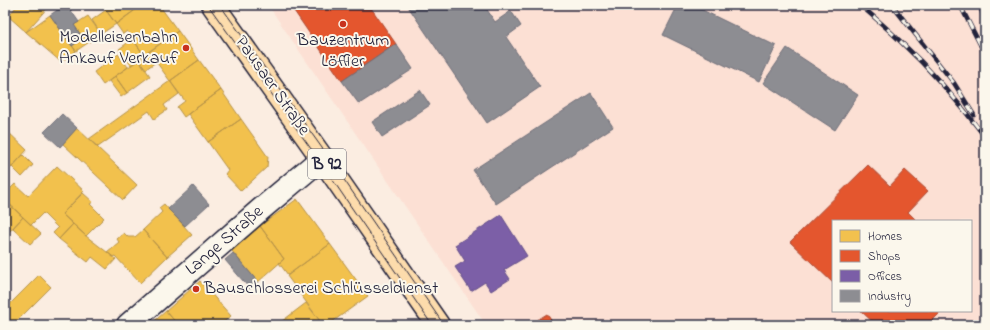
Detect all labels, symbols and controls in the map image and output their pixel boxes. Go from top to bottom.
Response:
marker: Bauzentrum Löffler [338,19,348,29]
place label: Modelleisenbahn Ankauf Verkauf [59,25,179,72]
place label: Bauzentrum Löffler [296,28,389,75]
street label: Pausaer Straße [228,31,317,142]
marker: Modelleisenbahn Ankauf Verkauf [181,43,191,53]
road number: B 92 [308,149,346,179]
street label: Lange Straße [180,199,271,283]
legend [832,220,972,312]
text: Homes [868,228,902,246]
text: Shops [868,248,900,266]
text: Offices [868,268,902,286]
place label: Bauschlosserei Schlüsseldienst [203,276,438,302]
marker: Bauschlosserei Schlüsseldienst [191,284,201,294]
text: Industry [868,288,911,307]

